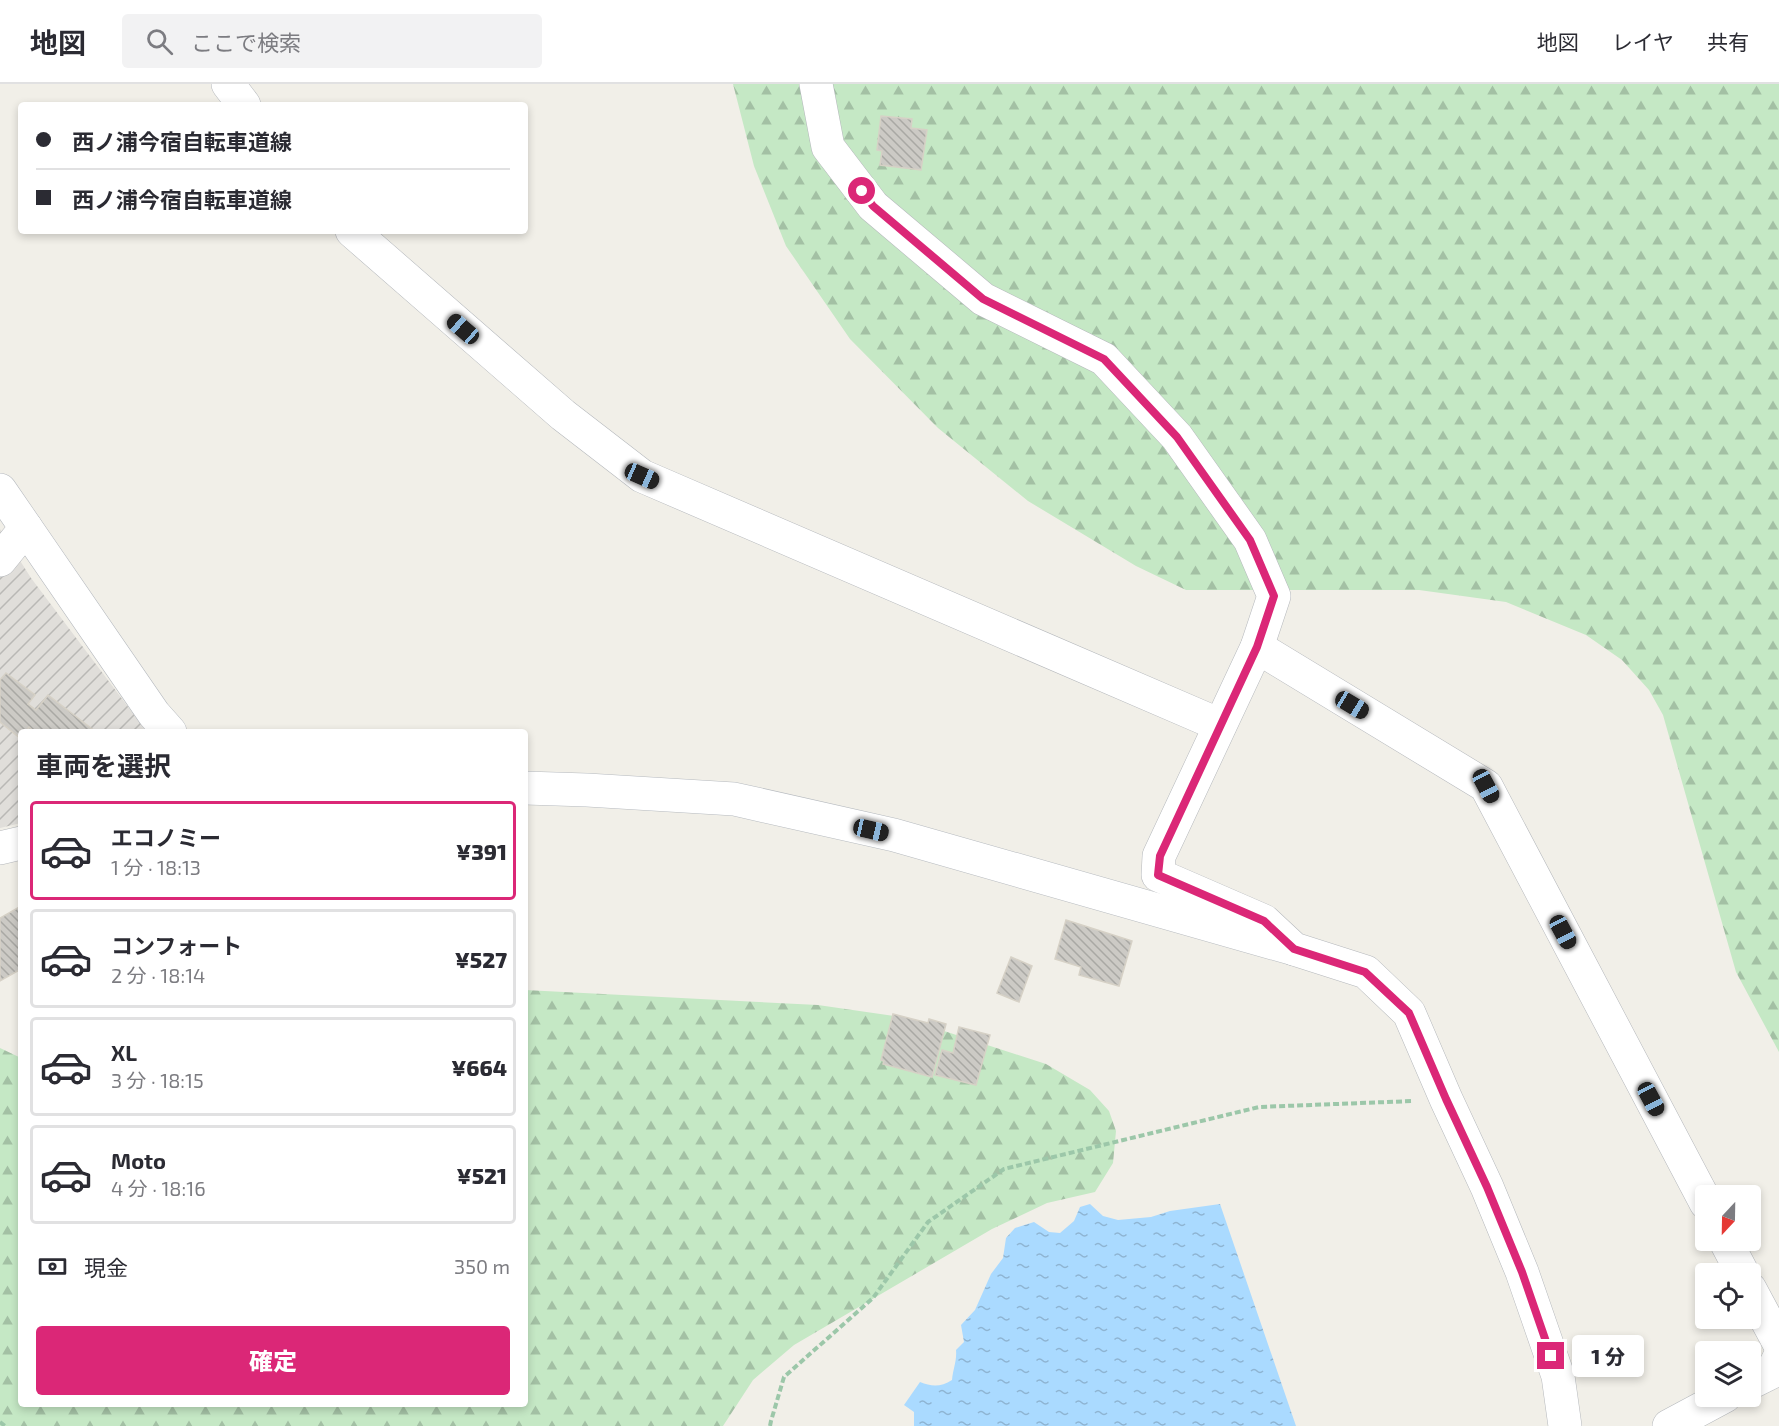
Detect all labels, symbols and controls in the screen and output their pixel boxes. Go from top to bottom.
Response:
search box [122,14,542,68]
text: 地図 [30,25,86,59]
icon: search [143,25,176,58]
text: ここで検索 [191,29,301,55]
text: 地図 [1537,29,1579,54]
text: レイヤ [1612,29,1674,54]
text: 共有 [1707,29,1749,54]
text: 西ノ浦今宿自転車道線 [72,128,292,154]
route start [848,177,875,204]
text: 西ノ浦今宿自転車道線 [72,186,292,212]
car [444,310,482,348]
car [622,460,662,492]
car [1332,688,1372,722]
text: 車両を選択 [36,749,171,781]
car [1470,766,1502,806]
car [851,817,891,843]
icon: car [39,824,93,878]
text: エコノミー [111,824,221,850]
text: ¥391 [456,838,507,864]
text: 1 分 · 18:13 [111,855,201,879]
car [1547,912,1579,952]
icon: car [39,932,93,986]
text: コンフォート [111,932,242,958]
text: ¥527 [455,946,507,972]
text: 2 分 · 18:14 [111,963,205,987]
text: XL [111,1039,137,1065]
icon: car [39,1040,93,1094]
text: ¥664 [451,1054,507,1080]
text: 3 分 · 18:15 [111,1068,204,1092]
car [1635,1079,1667,1119]
text: Moto [111,1147,166,1173]
icon: car [39,1148,93,1202]
text: ¥521 [457,1162,507,1188]
text: 4 分 · 18:16 [111,1176,206,1200]
north arrow [1695,1185,1761,1251]
map controls [1695,1185,1761,1407]
icon: cash [36,1250,69,1283]
text: 現金 [84,1254,128,1280]
text: 350 m [454,1254,510,1278]
button: locate [1695,1263,1761,1329]
button: 確定 [36,1326,510,1395]
callout: 1 分 [1572,1335,1644,1377]
button: layers [1695,1341,1761,1407]
route end [1537,1342,1564,1369]
text: 1 分 [1591,1344,1625,1368]

